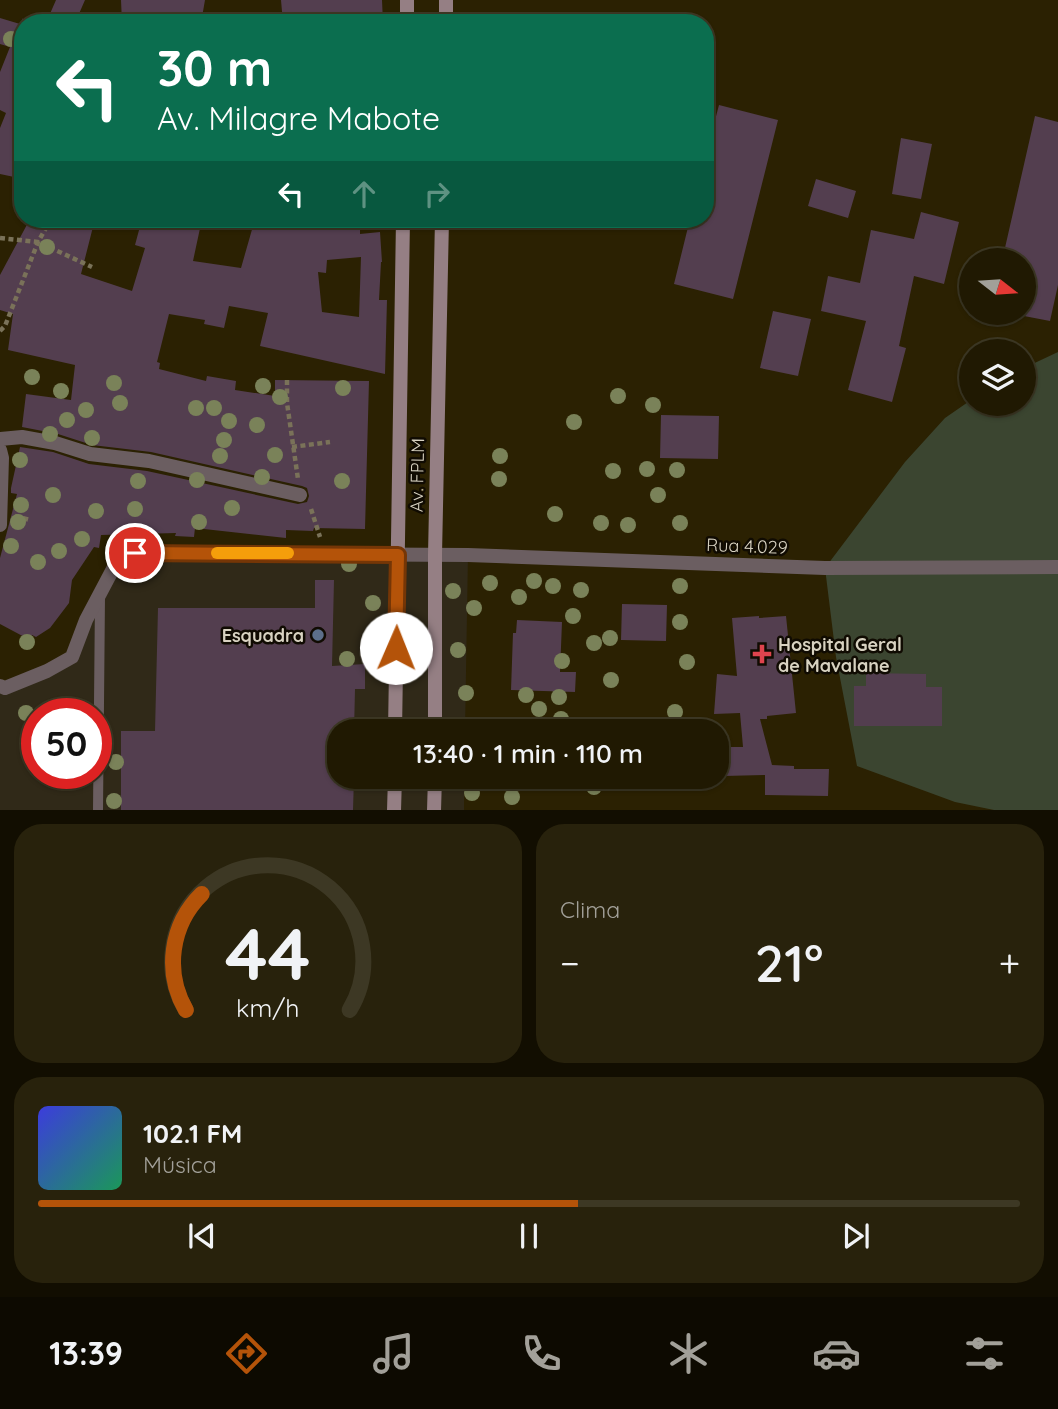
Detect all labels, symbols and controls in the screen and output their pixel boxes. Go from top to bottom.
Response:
text: 30 m [157,37,272,98]
icon: left [42,42,133,133]
text: Av. Milagre Mabote [157,98,440,138]
icon: left [272,175,310,213]
icon: ahead [345,175,383,213]
icon: right [418,175,456,213]
north arrow [959,248,1036,326]
map controls [959,248,1036,416]
button: layers [959,339,1036,416]
street label: Av. FPLM [405,438,429,512]
pin [105,523,165,583]
street label: Rua 4.029 [706,533,788,559]
icon: arrive [116,534,154,572]
position arrow [359,611,433,685]
place label: Esquadra [222,624,304,647]
marker: Esquadra [310,627,326,643]
place label: Hospital Geral de Mavalane [778,633,902,677]
marker: Hospital Geral de Mavalane [752,644,772,664]
speed limit sign: 50 [21,698,112,789]
text: 13:40 · 1 min · 110 m [413,737,643,770]
text: Clima [560,895,620,924]
text: 44 [225,907,311,998]
text: 21° [755,930,823,995]
text: − [560,939,580,987]
text: + [999,939,1020,987]
text: km/h [236,991,300,1022]
text: 102.1 FM [143,1117,242,1150]
text: Música [143,1150,217,1179]
icon: previous [183,1217,221,1255]
icon: pause [510,1217,548,1255]
icon: next [837,1217,875,1255]
icon: directions [222,1329,271,1378]
icon: music [369,1329,418,1378]
icon: phone [517,1329,566,1378]
icon: climate [664,1329,713,1378]
icon: car [812,1329,861,1378]
icon: filters [960,1329,1009,1378]
text: 13:39 [49,1333,123,1373]

